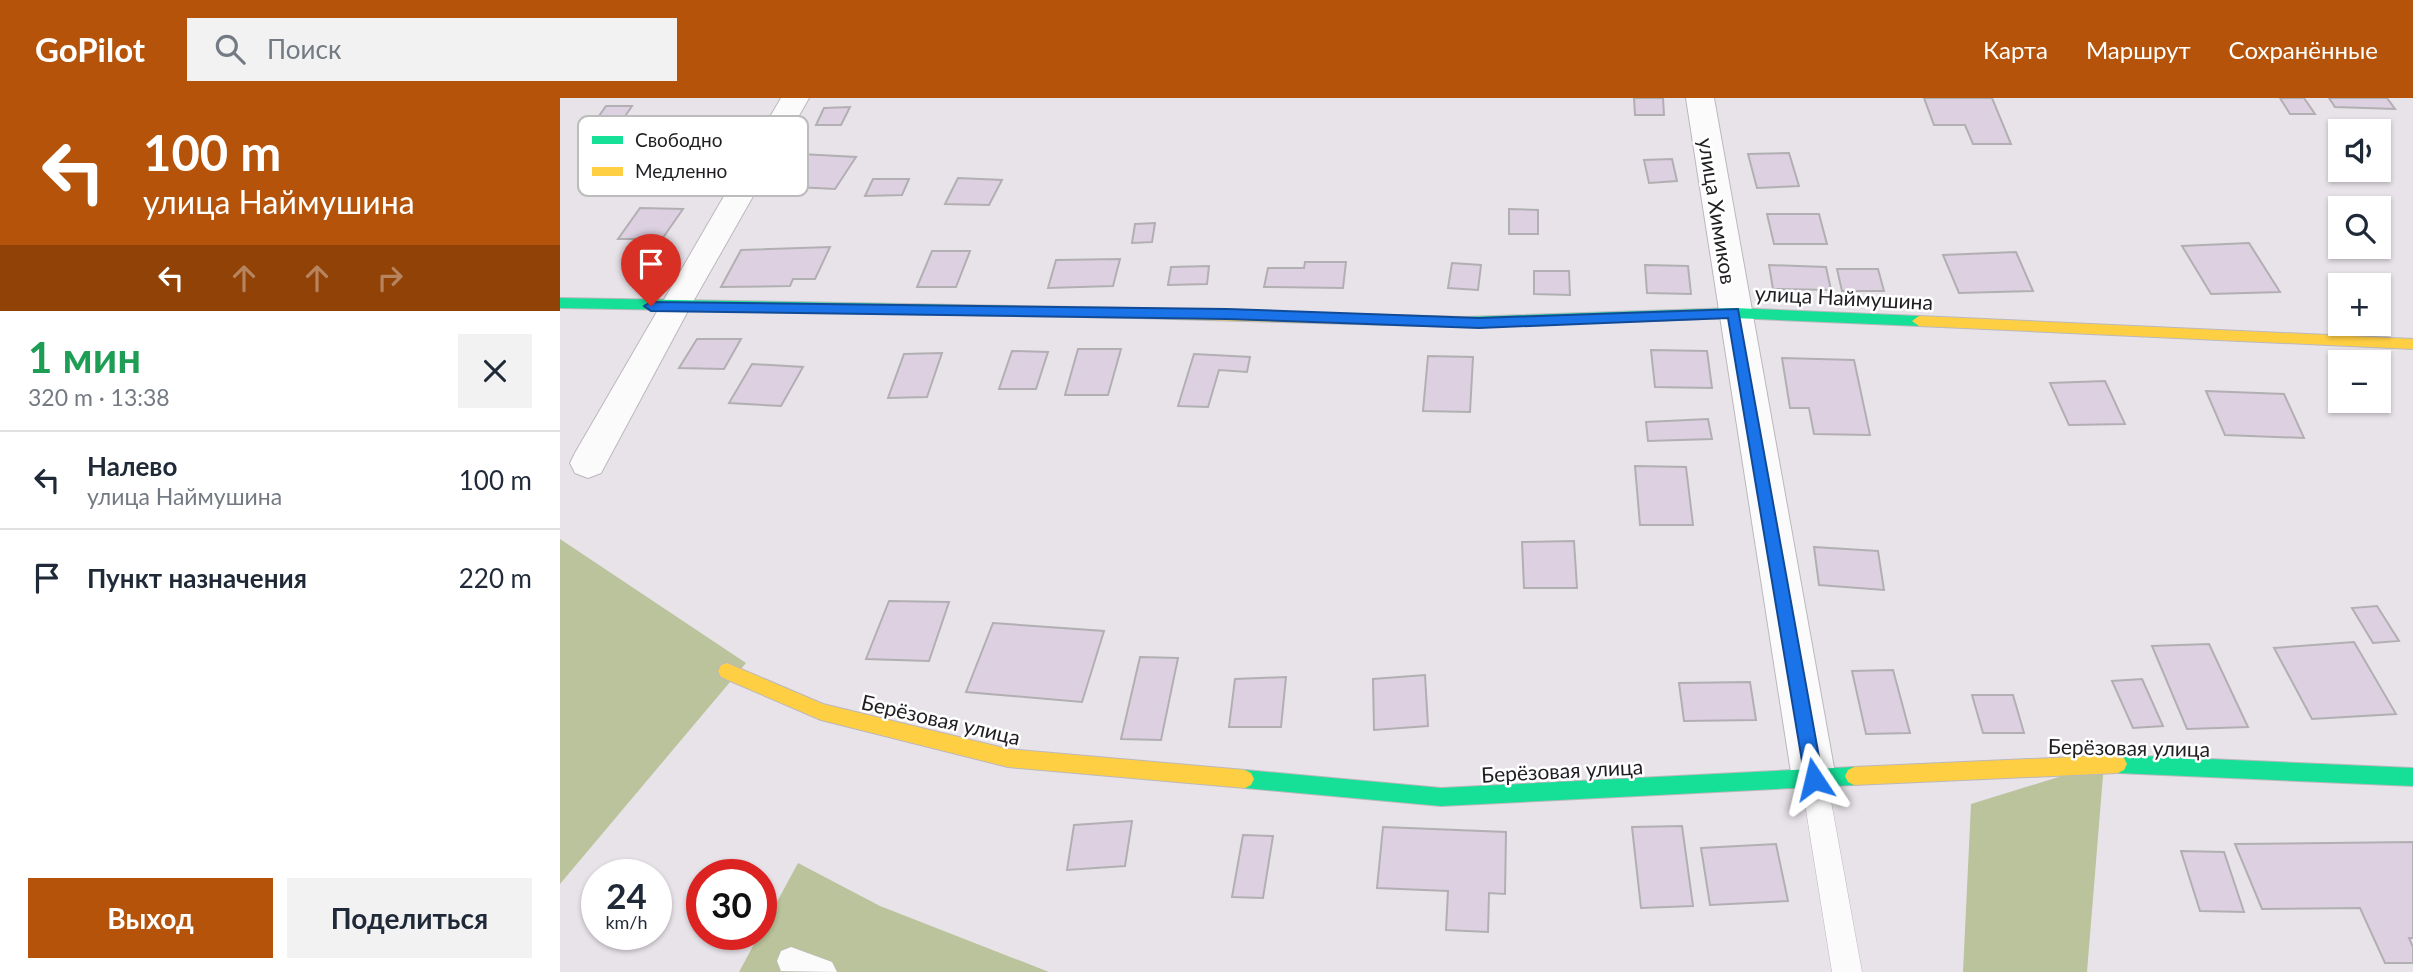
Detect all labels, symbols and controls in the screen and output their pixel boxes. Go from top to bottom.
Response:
search box [187,18,677,81]
text: GoPilot [35,29,145,69]
icon: search [211,30,249,68]
text: Поиск [267,33,341,65]
text: Карта [1983,35,2048,64]
text: Маршрут [2086,35,2191,64]
text: Сохранённые [2229,35,2378,64]
legend [578,116,808,196]
map controls [2328,119,2391,413]
button: sound [2328,119,2391,182]
text: 100 m [143,123,281,181]
icon: left [28,126,119,217]
text: Свободно [635,128,723,151]
street label: улица Химиков [1694,136,1742,286]
text: Медленно [635,159,727,182]
text: улица Наймушина [143,182,415,221]
button: search [2328,196,2391,259]
pin [621,234,681,306]
icon: arrive [632,245,670,283]
icon: left [152,259,190,297]
icon: ahead [225,259,263,297]
icon: ahead [298,259,336,297]
icon: right [371,259,409,297]
button: + [2328,273,2391,336]
street label: улица Наймушина [1754,280,1934,314]
text: 1 мин [28,332,141,382]
button: close [458,334,532,408]
button: − [2328,350,2391,413]
text: 320 m · 13:38 [28,383,170,411]
text: Налево [87,450,177,482]
icon: left [28,461,66,499]
text: 100 m [459,464,532,496]
text: улица Наймушина [87,482,282,510]
icon: arrive [28,559,66,597]
text: Пункт назначения [87,562,307,594]
text: 220 m [459,562,532,594]
street label: Берёзовая улица [859,689,1023,749]
street label: Берёзовая улица [2048,733,2210,761]
position arrow [1777,742,1851,816]
street label: Берёзовая улица [1480,753,1644,787]
speed limit sign: 30 [686,859,777,950]
text: 24 [606,874,647,916]
button: Выход [28,878,273,958]
button: Поделиться [287,878,532,958]
text: km/h [605,911,648,933]

